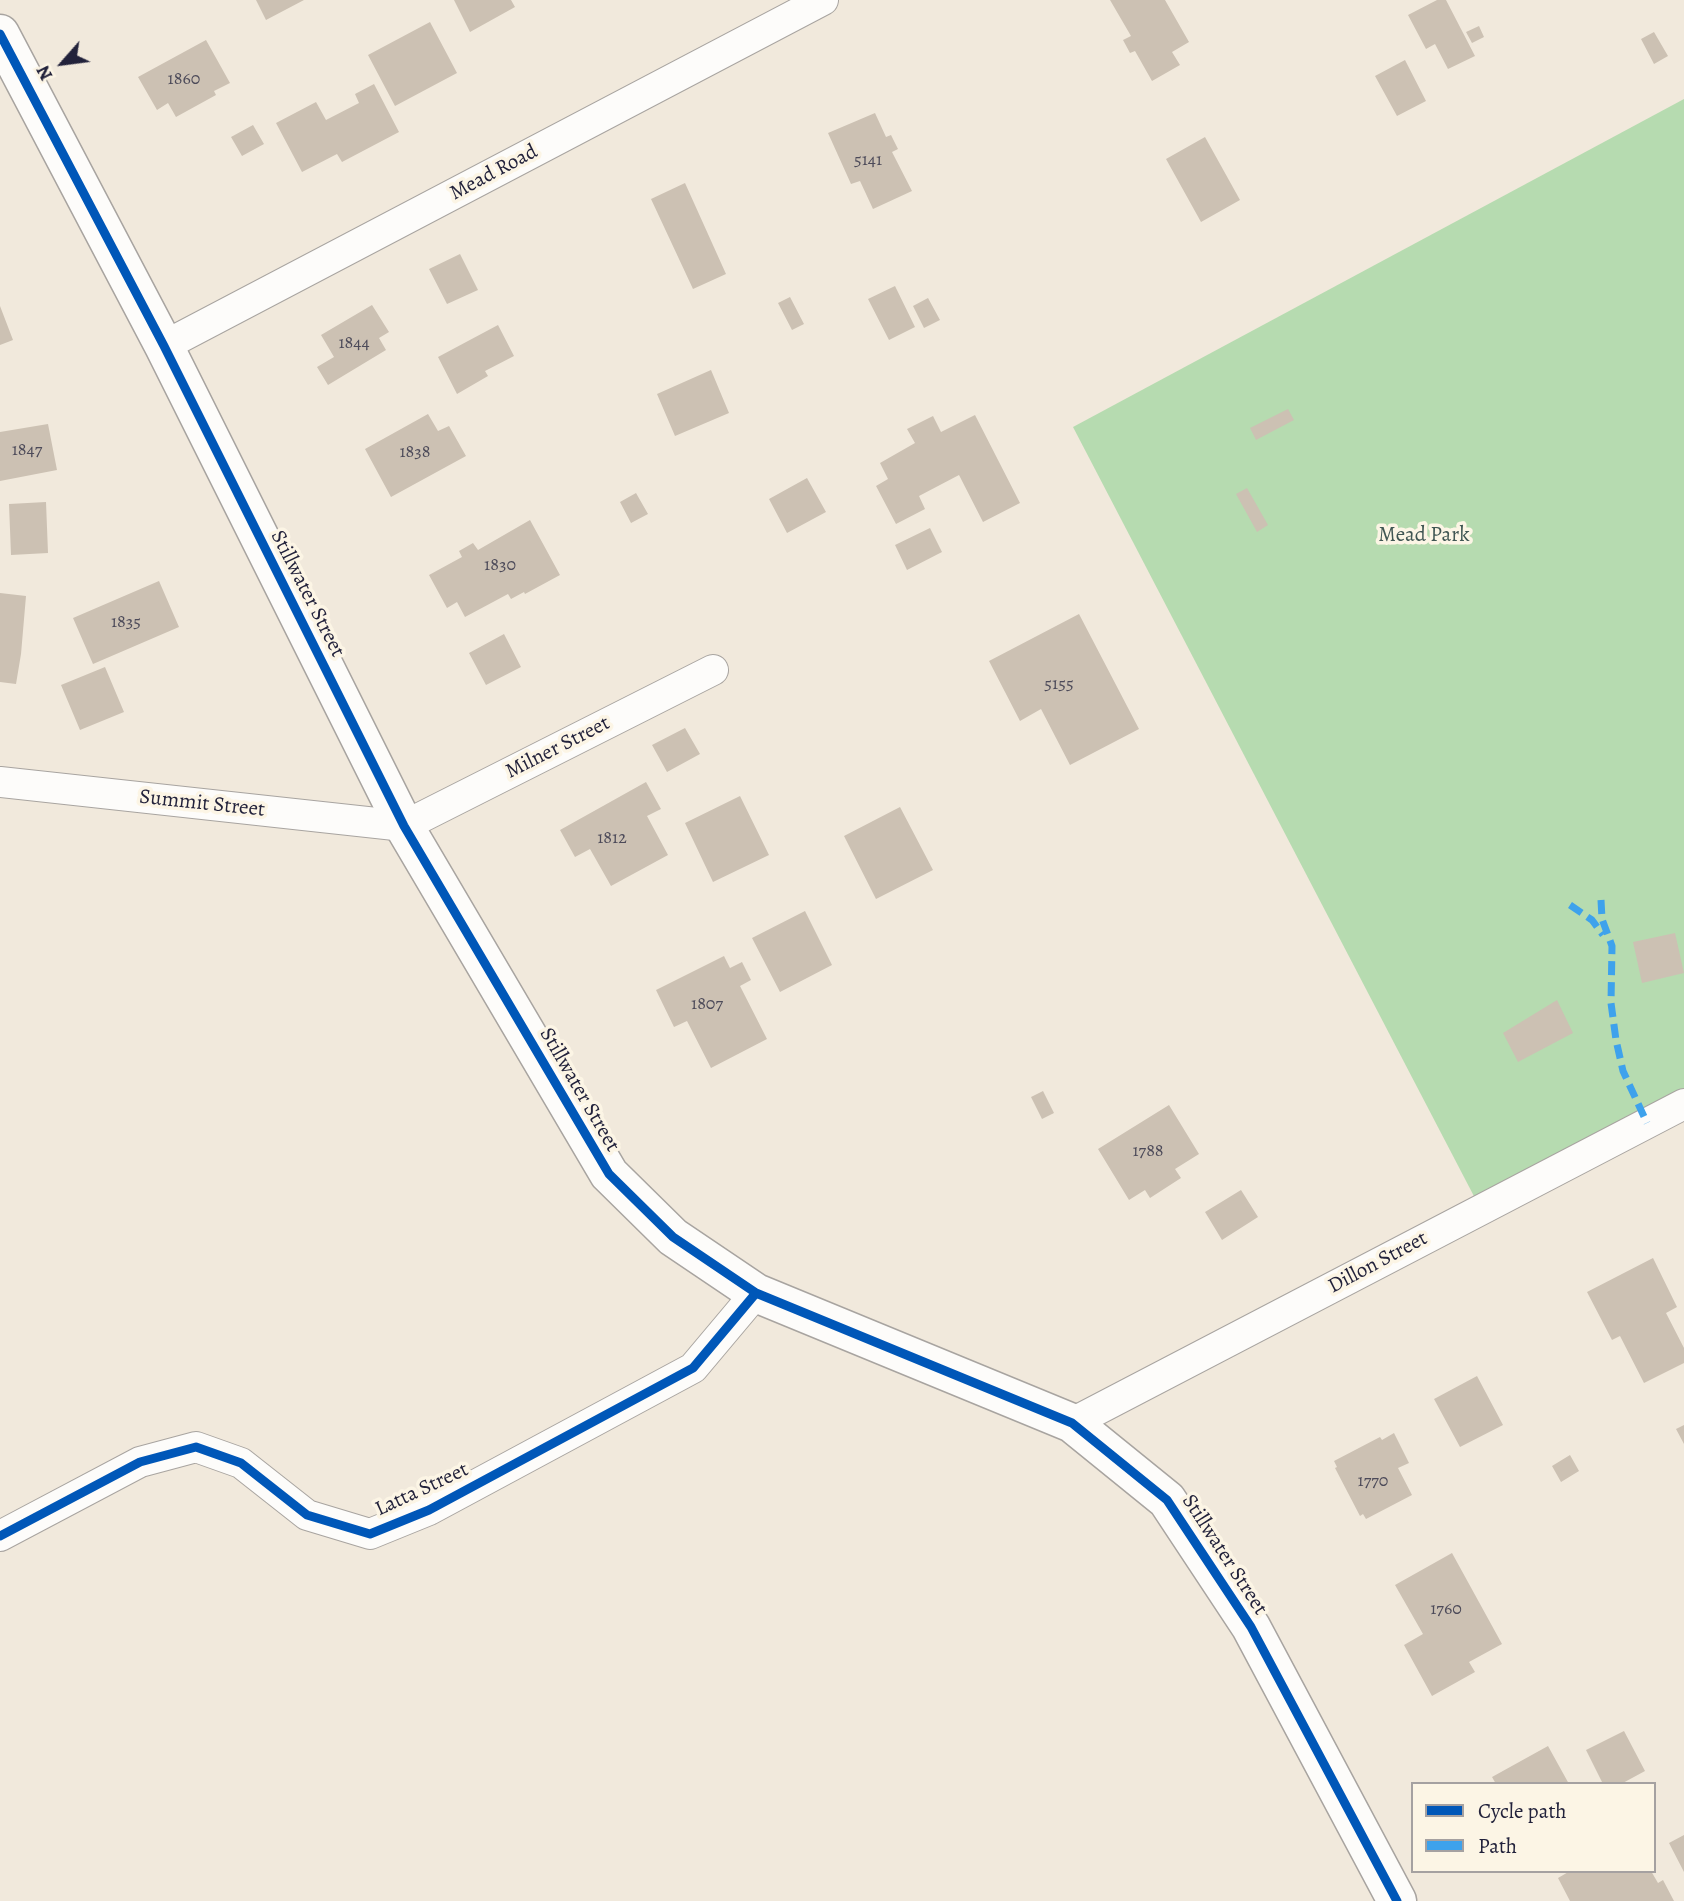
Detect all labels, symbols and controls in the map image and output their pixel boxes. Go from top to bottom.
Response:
north arrow [28,28,98,98]
text: N [30,61,59,85]
house number: 1860 [168,69,200,91]
street label: Mead Road [446,139,542,207]
house number: 5141 [854,150,882,172]
house number: 1844 [338,333,370,355]
house number: 1847 [12,440,42,462]
house number: 1838 [399,442,431,464]
park label: Mead Park [1378,523,1470,549]
street label: Stillwater Street [264,527,350,661]
house number: 1830 [484,555,516,577]
house number: 1835 [111,612,141,634]
house number: 5155 [1044,674,1074,696]
street label: Milner Street [502,711,614,785]
street label: Summit Street [138,785,266,823]
house number: 1812 [597,828,627,850]
house number: 1807 [691,994,723,1016]
street label: Stillwater Street [533,1024,625,1156]
house number: 1788 [1132,1141,1164,1163]
street label: Dillon Street [1324,1226,1432,1300]
street label: Latta Street [371,1457,473,1523]
house number: 1770 [1358,1471,1388,1493]
street label: Stillwater Street [1176,1490,1272,1620]
house number: 1760 [1430,1599,1462,1621]
legend [1411,1782,1656,1873]
text: Cycle path [1478,1797,1567,1825]
text: Path [1478,1832,1517,1860]

